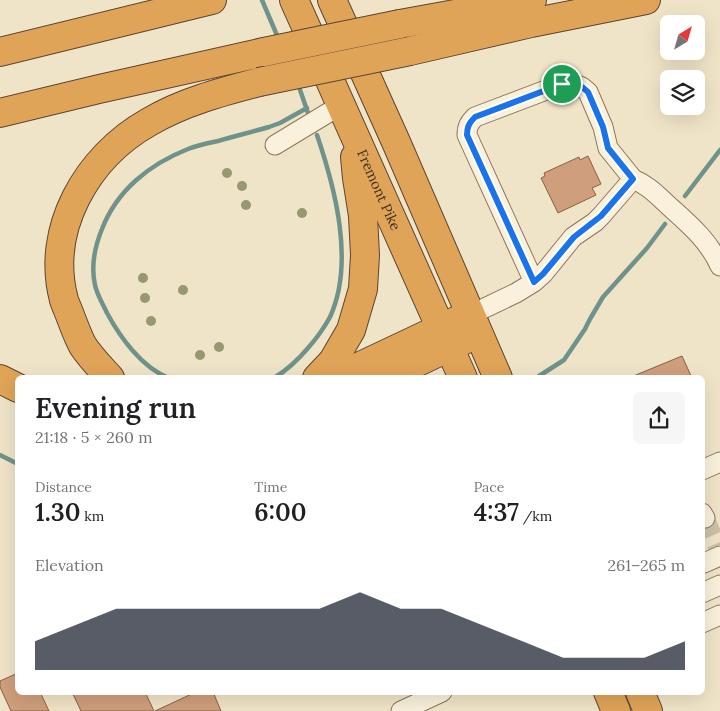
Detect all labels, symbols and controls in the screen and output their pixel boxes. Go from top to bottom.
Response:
north arrow [660,15,705,60]
map controls [660,15,705,115]
pin [541,63,583,105]
icon: arrive [548,70,576,98]
button: layers [660,70,705,115]
street label: Fremont Pike [353,147,405,234]
text: Evening run [35,390,196,426]
button: share [633,392,685,444]
text: 21:18 · 5 × 260 m [35,427,153,447]
text: Distance [35,478,92,496]
text: Time [254,478,287,496]
text: Pace [474,478,504,496]
text: 1.30 [35,496,80,528]
text: 6:00 [254,496,307,528]
text: 4:37 [474,496,519,528]
text: km [80,507,104,525]
text: /km [519,507,552,525]
text: Elevation [35,555,104,575]
text: 261–265 m [608,555,685,575]

